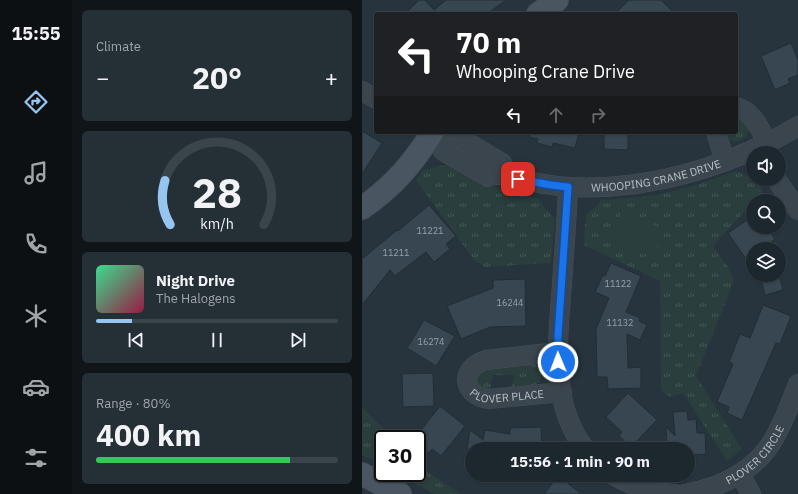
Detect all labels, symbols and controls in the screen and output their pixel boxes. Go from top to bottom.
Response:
text: 15:55 [11,22,61,45]
text: 70 m [456,24,521,61]
icon: left [390,28,442,80]
text: Climate [96,38,141,55]
text: 20° [192,58,242,97]
text: Whooping Crane Drive [456,60,635,83]
text: − [96,63,109,92]
text: + [325,63,338,92]
icon: directions [22,88,50,116]
icon: left [503,104,525,126]
icon: ahead [545,104,567,126]
icon: right [587,104,609,126]
map controls [746,146,786,282]
button: sound [746,146,786,186]
street label: WHOOPING CRANE DRIVE [591,156,723,194]
icon: music [22,159,50,187]
pin [501,162,535,196]
text: 28 [192,164,242,218]
icon: arrive [507,168,529,190]
button: search [746,194,786,234]
text: km/h [200,213,234,232]
house number: 11221 [416,225,444,236]
icon: phone [22,230,50,258]
button: layers [746,242,786,282]
house number: 11211 [382,247,410,258]
text: Night Drive [156,271,235,290]
house number: 11122 [604,278,632,289]
text: The Halogens [156,290,236,307]
house number: 16244 [496,297,524,308]
icon: climate [22,302,50,330]
house number: 11132 [606,317,634,328]
icon: previous [125,329,147,351]
icon: pause [206,329,228,351]
icon: next [287,329,309,351]
house number: 16274 [417,336,445,347]
position arrow [537,341,579,383]
icon: car [22,373,50,401]
street label: PLOVER PLACE [467,386,544,406]
text: Range · 80% [96,395,170,412]
text: 400 km [96,415,201,454]
street label: PLOVER CIRCLE [723,423,787,487]
speed limit sign: 30 [374,430,426,482]
icon: filters [22,444,50,472]
text: 15:56 · 1 min · 90 m [510,452,650,471]

